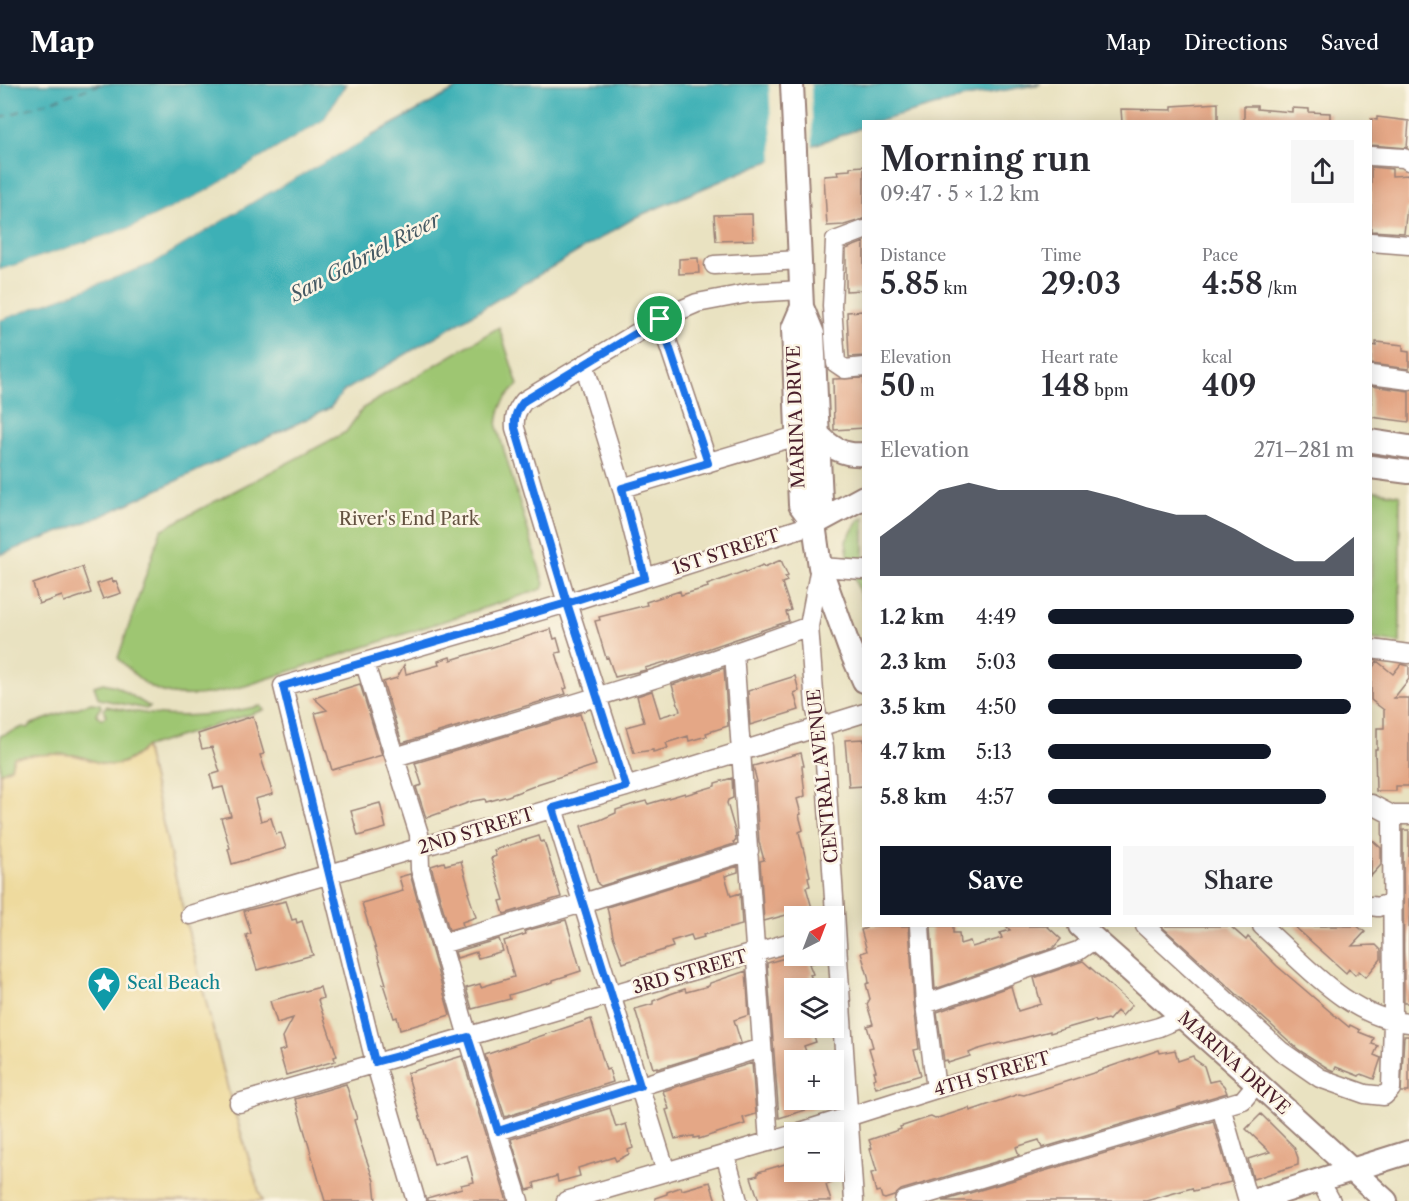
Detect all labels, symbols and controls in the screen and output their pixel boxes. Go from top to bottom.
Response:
text: Map [30,25,94,59]
text: Map [1106,30,1151,55]
text: Directions [1184,30,1288,55]
text: Saved [1321,30,1379,55]
text: Morning run [880,139,1091,180]
button: share [1291,140,1354,203]
text: 09:47 · 5 × 1.2 km [880,182,1040,206]
water label: San Gabriel River [285,206,446,307]
text: Distance [880,245,946,265]
text: Time [1041,245,1081,265]
text: Pace [1202,245,1238,265]
text: 5.85 [880,265,939,302]
text: 29:03 [1041,265,1121,302]
text: 4:58 [1202,265,1263,302]
text: km [939,278,968,298]
text: /km [1263,278,1297,298]
pin [634,293,685,344]
icon: arrive [643,302,676,335]
street label: MARINA DRIVE [783,345,809,489]
text: Elevation [880,347,951,367]
text: Heart rate [1041,347,1118,367]
text: kcal [1202,347,1232,367]
text: 50 [880,367,916,404]
text: 148 [1041,367,1090,404]
text: 409 [1202,367,1257,404]
text: m [916,380,935,400]
text: bpm [1090,380,1129,400]
text: Elevation [880,438,969,462]
text: 271–281 m [1254,438,1354,462]
park label: River's End Park [339,508,481,530]
street label: 1ST STREET [669,524,783,580]
text: 1.2 km [880,605,944,629]
text: 4:49 [976,605,1016,629]
text: 2.3 km [880,650,947,674]
text: 5:03 [976,650,1016,674]
street label: CENTRAL AVENUE [803,688,843,864]
text: 3.5 km [880,695,946,719]
text: 4:50 [976,695,1017,719]
text: 4.7 km [880,740,946,764]
text: 5:13 [976,740,1012,764]
text: 5.8 km [880,785,947,809]
text: 4:57 [976,785,1014,809]
street label: 2ND STREET [415,803,537,859]
button: Save [880,846,1111,915]
button: Share [1123,846,1354,915]
north arrow [784,906,844,966]
map controls [784,906,844,1182]
street label: 3RD STREET [630,945,750,999]
place icon: Seal Beach [86,965,122,1012]
place label: Seal Beach [127,972,220,994]
button: layers [784,978,844,1038]
street label: MARINA DRIVE [1173,1007,1295,1119]
street label: 4TH STREET [931,1047,1053,1101]
button: + [784,1050,844,1110]
button: − [784,1122,844,1182]

